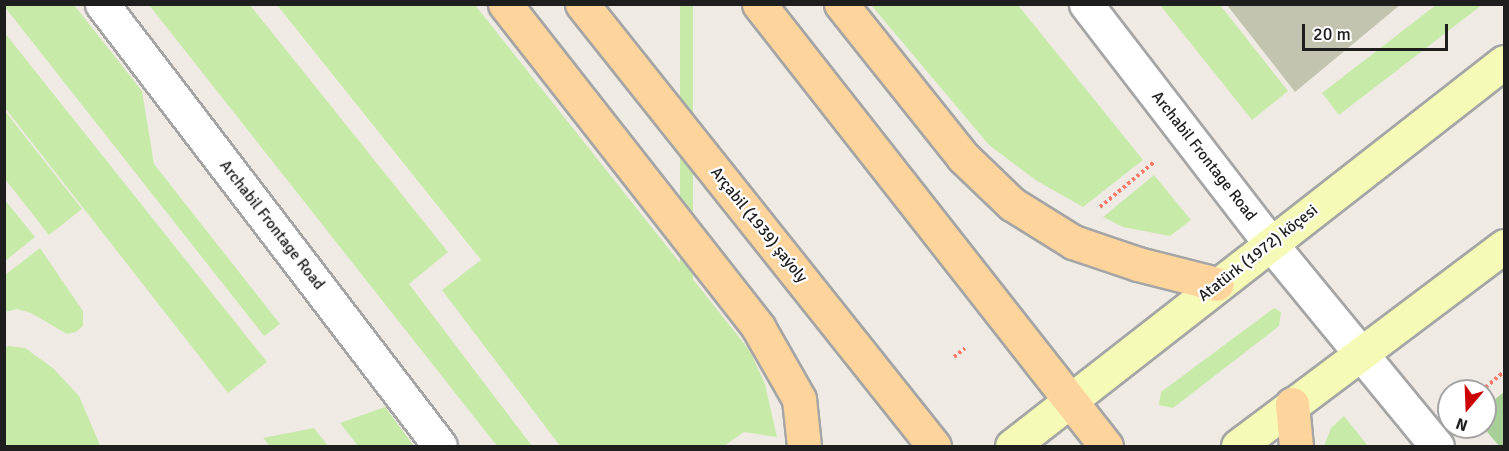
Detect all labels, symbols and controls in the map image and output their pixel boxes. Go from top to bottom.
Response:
scale bar [1305,12,1450,50]
text: 20 m [1313,23,1351,45]
street label: Archabil Frontage Road [1147,87,1261,225]
street label: Archabil Frontage Road [215,156,329,294]
street label: Arçabil (1939) şaýoly [706,163,812,287]
street label: Atatürk (1972) köçesi [1194,200,1322,306]
north arrow [1437,379,1497,439]
text: N [1453,413,1470,435]

